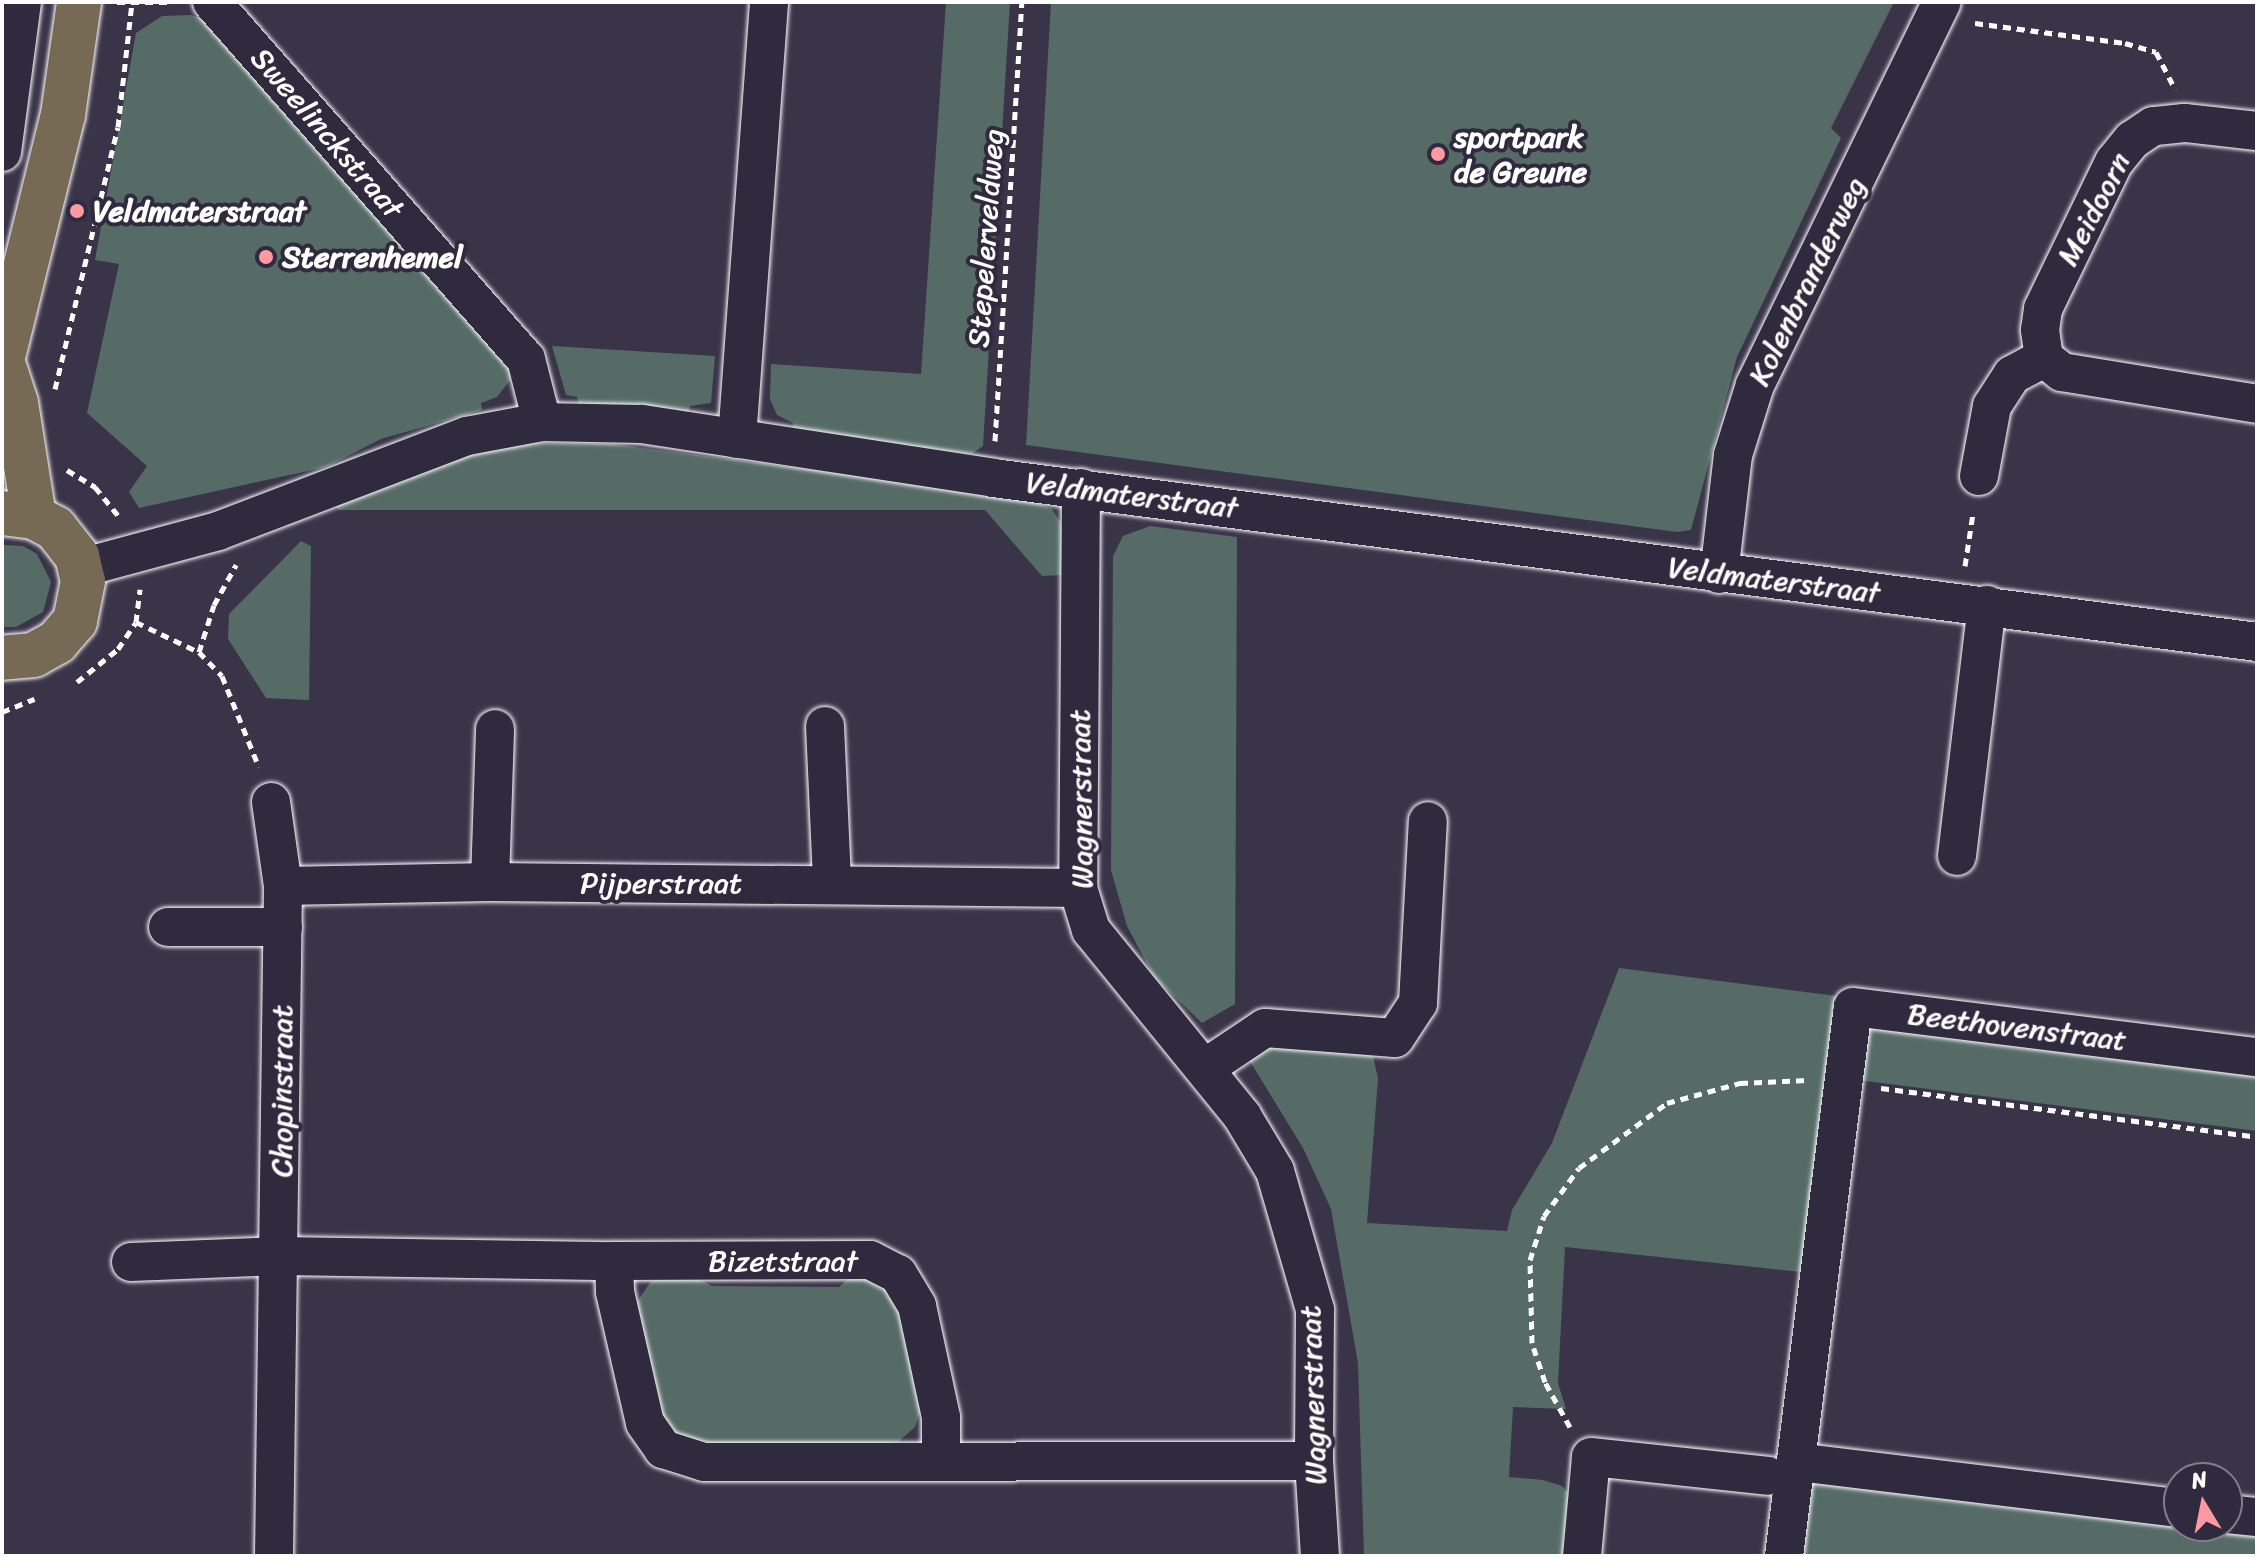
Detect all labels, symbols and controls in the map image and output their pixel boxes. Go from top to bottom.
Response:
street label: Sweelinckstraat [243,40,411,226]
place label: sportpark de Greune [1454,119,1586,190]
street label: Stepelerveldweg [960,128,1012,348]
marker: sportpark de Greune [1429,145,1447,163]
street label: Meidoorn [2049,146,2139,272]
street label: Kolenbranderweg [1741,171,1873,391]
place label: Veldmaterstraat [93,193,306,229]
marker: Veldmaterstraat [68,202,86,220]
place label: Sterrenhemel [282,239,463,275]
marker: Sterrenhemel [257,248,275,266]
street label: Veldmaterstraat [1024,464,1240,526]
street label: Veldmaterstraat [1666,549,1882,611]
street label: Wagnerstraat [1061,709,1101,889]
street label: Pijperstraat [580,865,742,901]
street label: Beethovenstraat [1905,996,2129,1058]
street label: Chopinstraat [264,1005,300,1177]
street label: Bizetstraat [708,1243,858,1279]
street label: Wagnerstraat [1292,1305,1334,1485]
text: N [2188,1459,2210,1500]
north arrow [2163,1462,2243,1542]

